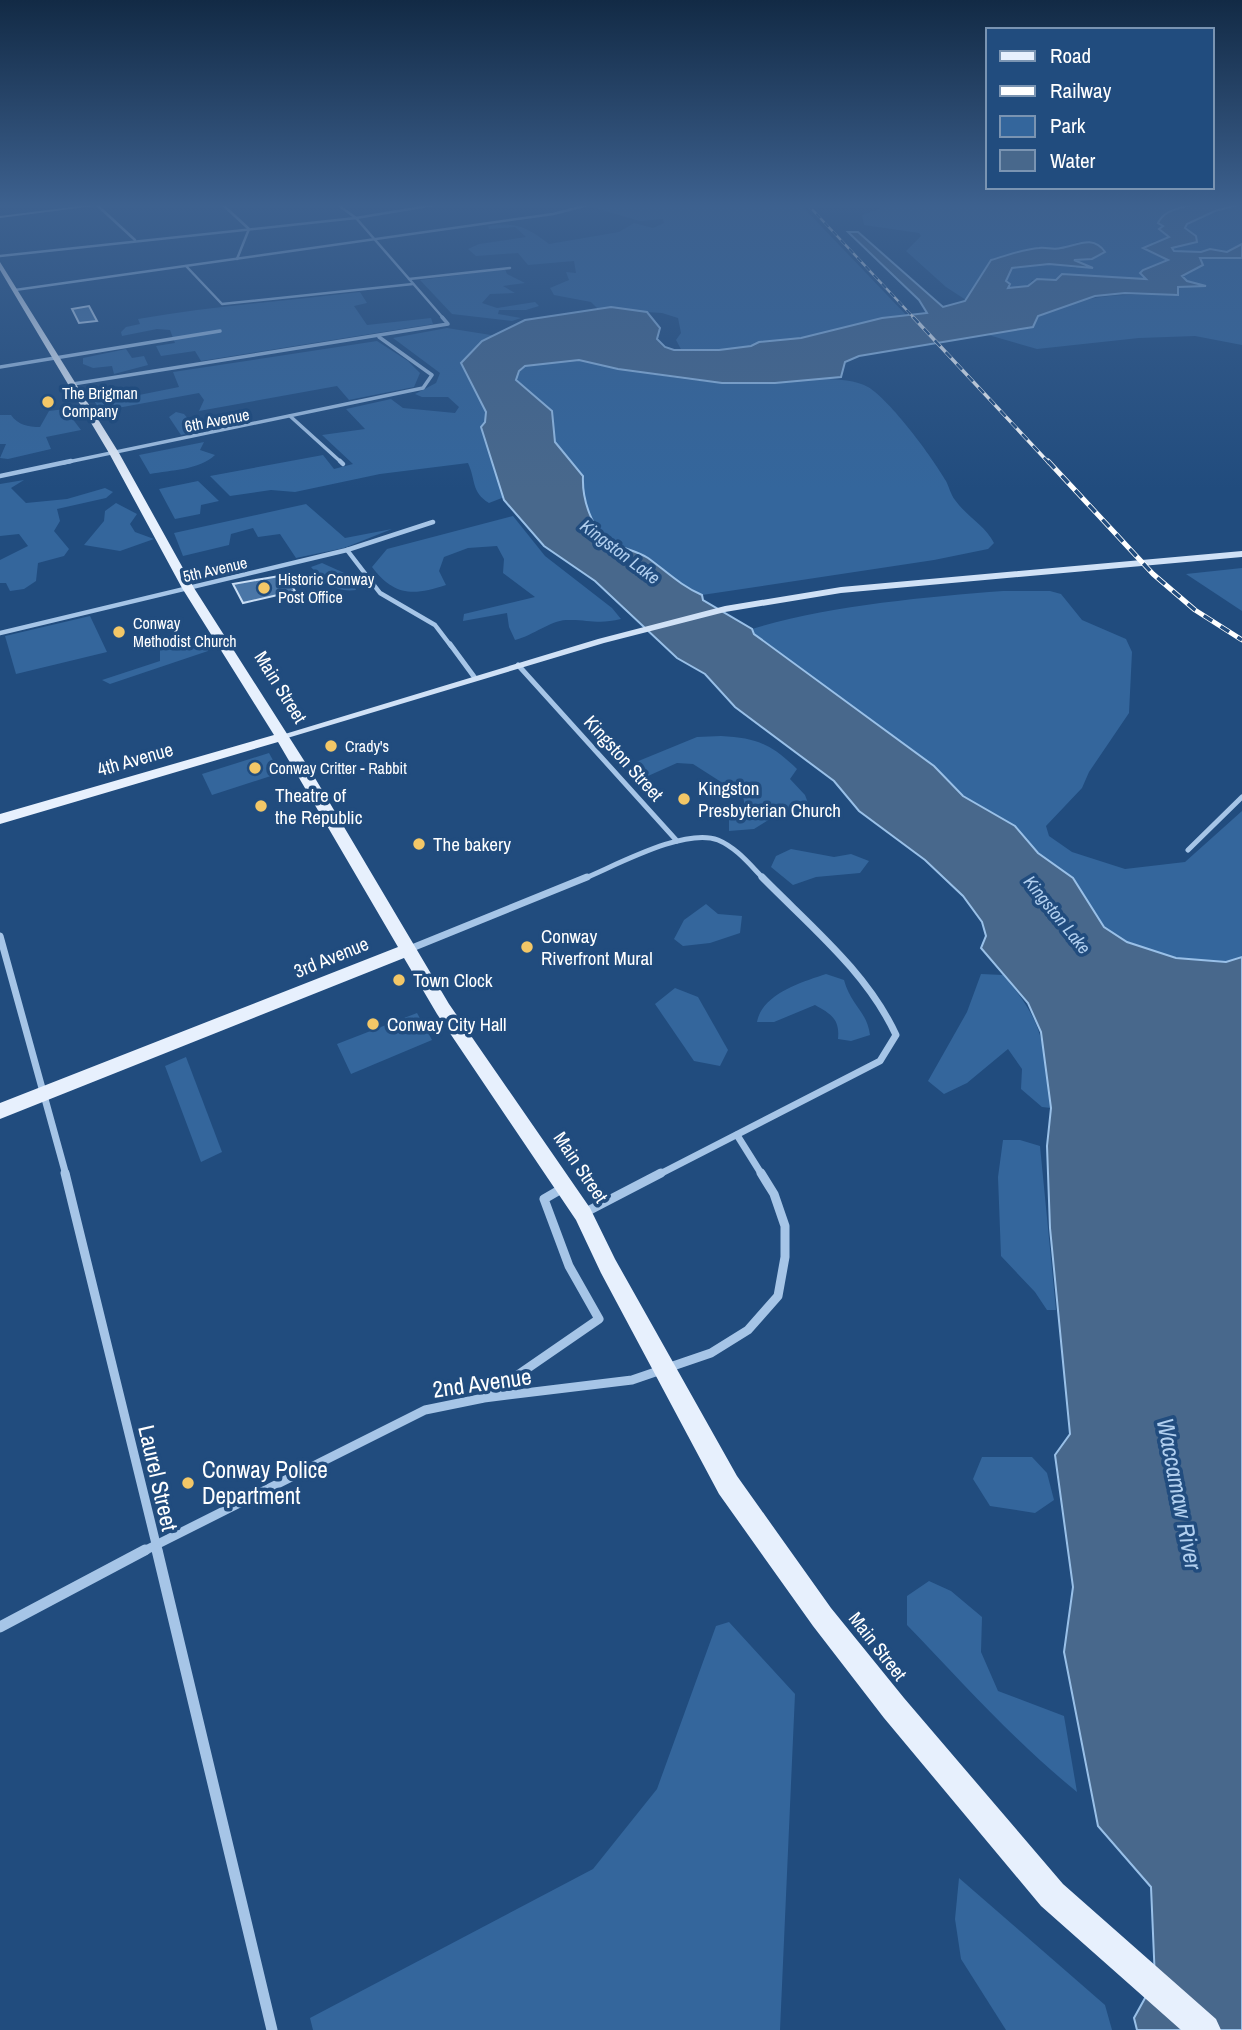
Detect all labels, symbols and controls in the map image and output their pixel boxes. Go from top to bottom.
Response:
legend [986,28,1214,189]
text: Road [1050,41,1091,70]
text: Railway [1050,76,1112,105]
text: Park [1050,111,1086,140]
text: Water [1050,146,1096,175]
place label: The Brigman Company [62,382,138,422]
marker: The Brigman Company [40,394,56,410]
street label: 6th Avenue [183,403,251,437]
water label: Kingston Lake [575,513,666,590]
street label: 5th Avenue [181,551,249,587]
place label: Historic Conway Post Office [278,568,375,608]
marker: Historic Conway Post Office [256,580,272,596]
place label: Conway Methodist Church [133,612,237,652]
marker: Conway Methodist Church [111,624,127,640]
street label: Main Street [249,646,314,729]
street label: Kingston Street [578,709,670,807]
place label: Crady's [345,735,389,757]
street label: 4th Avenue [94,736,176,782]
marker: Crady's [323,738,339,754]
place label: Conway Critter - Rabbit [269,757,407,779]
marker: Conway Critter - Rabbit [247,760,263,776]
place label: Kingston Presbyterian Church [698,775,841,823]
place label: Theatre of the Republic [275,782,363,830]
marker: Kingston Presbyterian Church [676,791,692,807]
marker: Theatre of the Republic [253,798,269,814]
place label: The bakery [433,831,511,857]
marker: The bakery [411,836,427,852]
water label: Kingston Lake [1018,870,1097,959]
place label: Conway Riverfront Mural [541,923,653,971]
street label: 3rd Avenue [290,930,372,984]
marker: Conway Riverfront Mural [519,939,535,955]
place label: Town Clock [413,967,493,993]
marker: Town Clock [391,972,407,988]
place label: Conway City Hall [387,1011,506,1037]
marker: Conway City Hall [365,1016,381,1032]
street label: Main Street [548,1126,615,1208]
street label: 2nd Avenue [431,1360,533,1405]
water label: Waccamaw River [1150,1415,1211,1574]
street label: Laurel Street [131,1422,186,1534]
place label: Conway Police Department [202,1454,328,1511]
marker: Conway Police Department [180,1475,196,1491]
street label: Main Street [843,1606,913,1686]

